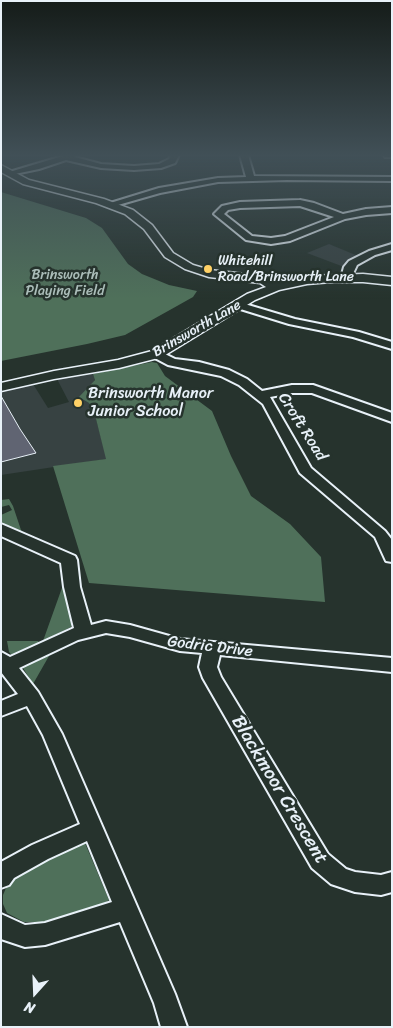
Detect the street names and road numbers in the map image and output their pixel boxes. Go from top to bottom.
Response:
street label: Brinsworth Lane [150,297,244,361]
street label: Croft Road [274,389,330,465]
street label: Godric Drive [166,632,254,662]
street label: Blackmoor Crescent [226,712,332,868]

